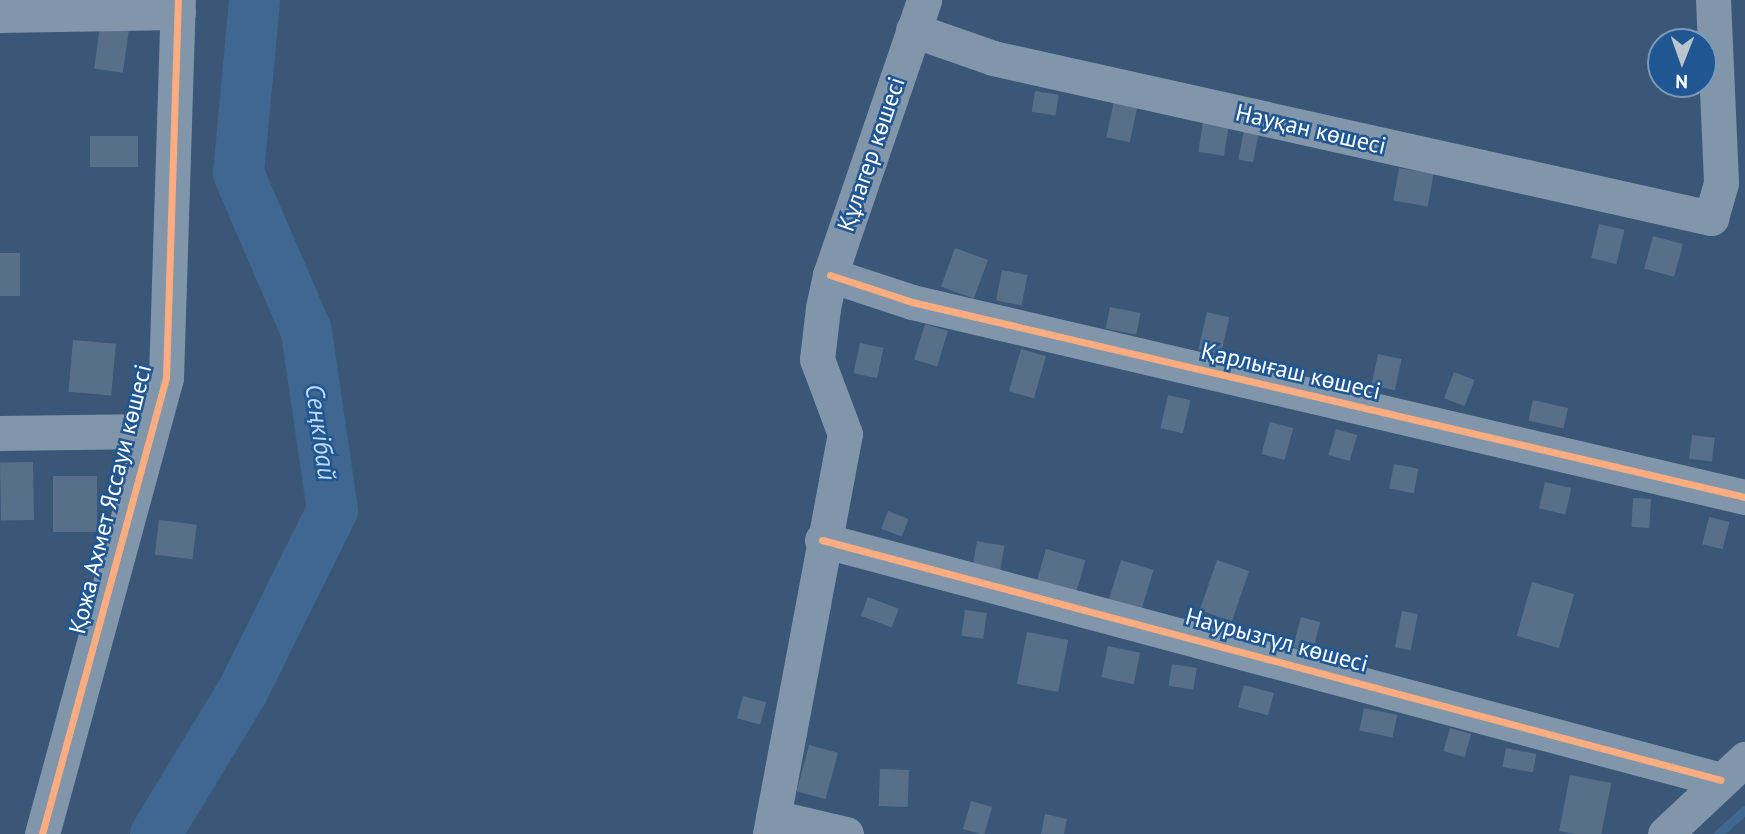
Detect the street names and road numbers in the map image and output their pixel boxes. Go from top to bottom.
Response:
street label: Құлагер көшесі [831,73,911,235]
street label: Науқан көшесі [1233,98,1389,160]
street label: Қарлығаш көшесі [1198,336,1384,406]
street label: Қожа Ахмет Яссауи көшесі [62,360,158,638]
street label: Наурызгүл көшесі [1182,602,1372,678]

